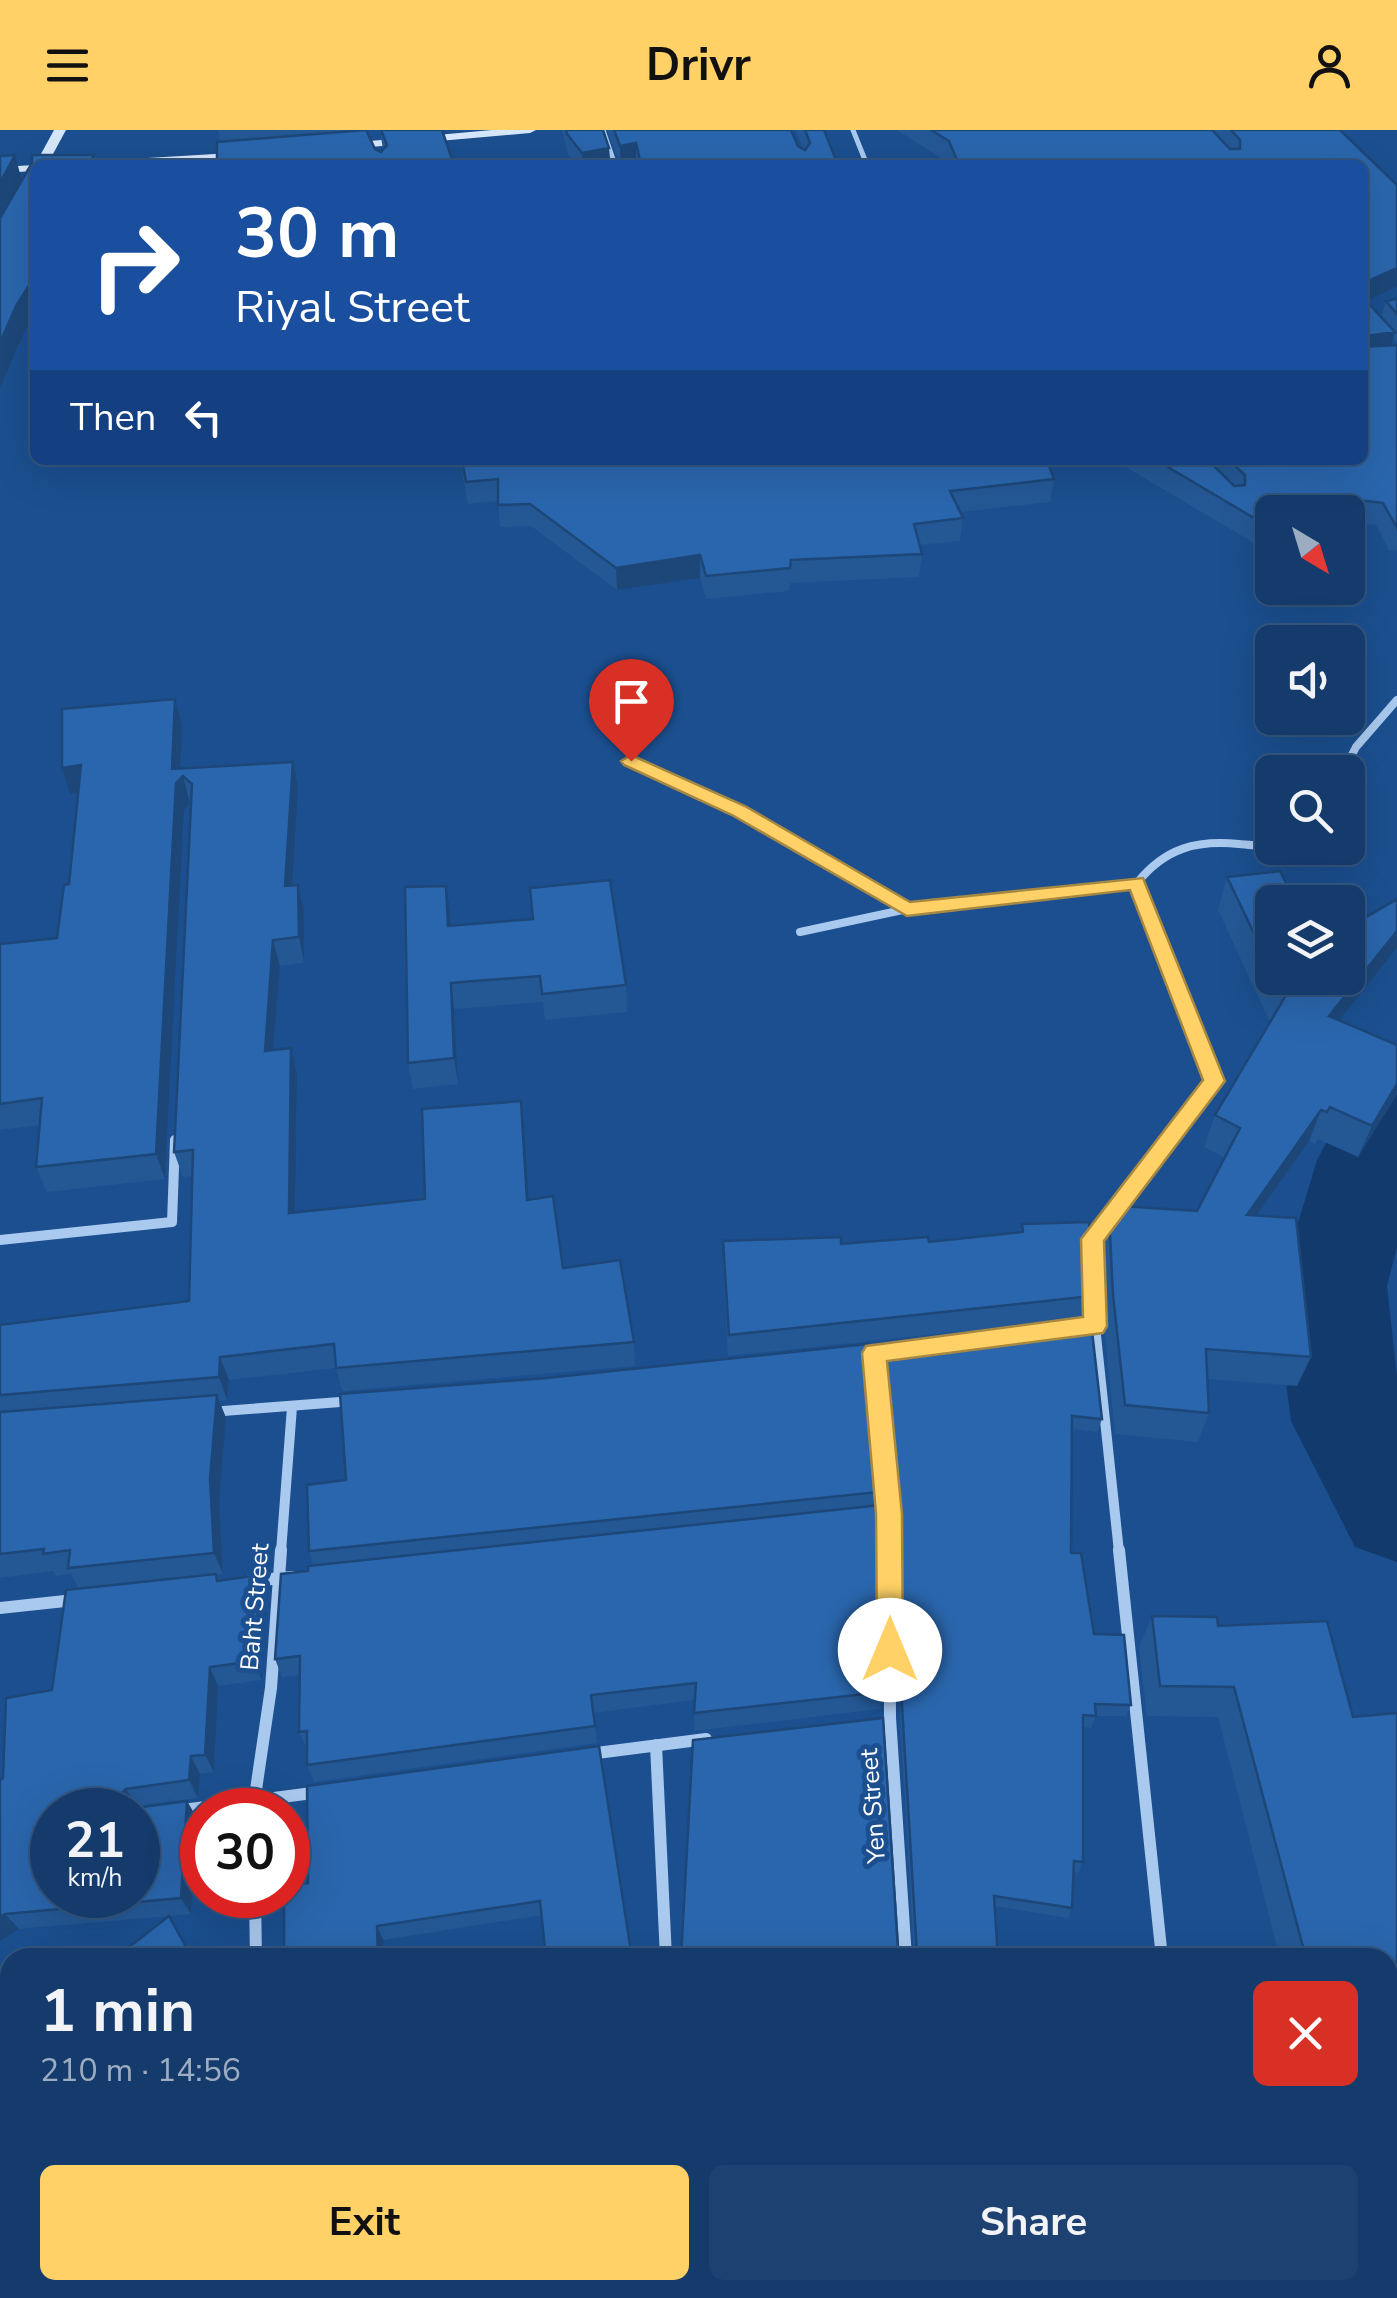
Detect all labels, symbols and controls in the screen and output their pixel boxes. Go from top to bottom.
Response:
text: Drivr [646,35,751,96]
icon: menu [40,38,95,93]
icon: person [1302,38,1357,93]
text: 30 m [235,186,399,282]
icon: right [70,200,200,330]
text: Riyal Street [235,277,470,338]
icon: left [176,390,231,445]
text: Then [70,392,156,443]
north arrow [1255,495,1365,605]
map controls [1255,495,1365,995]
button: sound [1255,625,1365,735]
pin [589,659,674,762]
icon: arrive [604,674,659,729]
button: search [1255,755,1365,865]
button: layers [1255,885,1365,995]
street label: Baht Street [232,1542,278,1672]
position arrow [838,1598,942,1702]
street label: Yen Street [852,1747,894,1866]
speed limit sign: 30 [180,1788,310,1918]
text: 21 [65,1806,125,1875]
text: km/h [67,1861,123,1895]
text: 1 min [40,1970,195,2052]
button: close [1253,1981,1358,2086]
text: 210 m · 14:56 [40,2049,241,2092]
button: Exit [40,2165,689,2280]
button: Share [709,2165,1358,2280]

